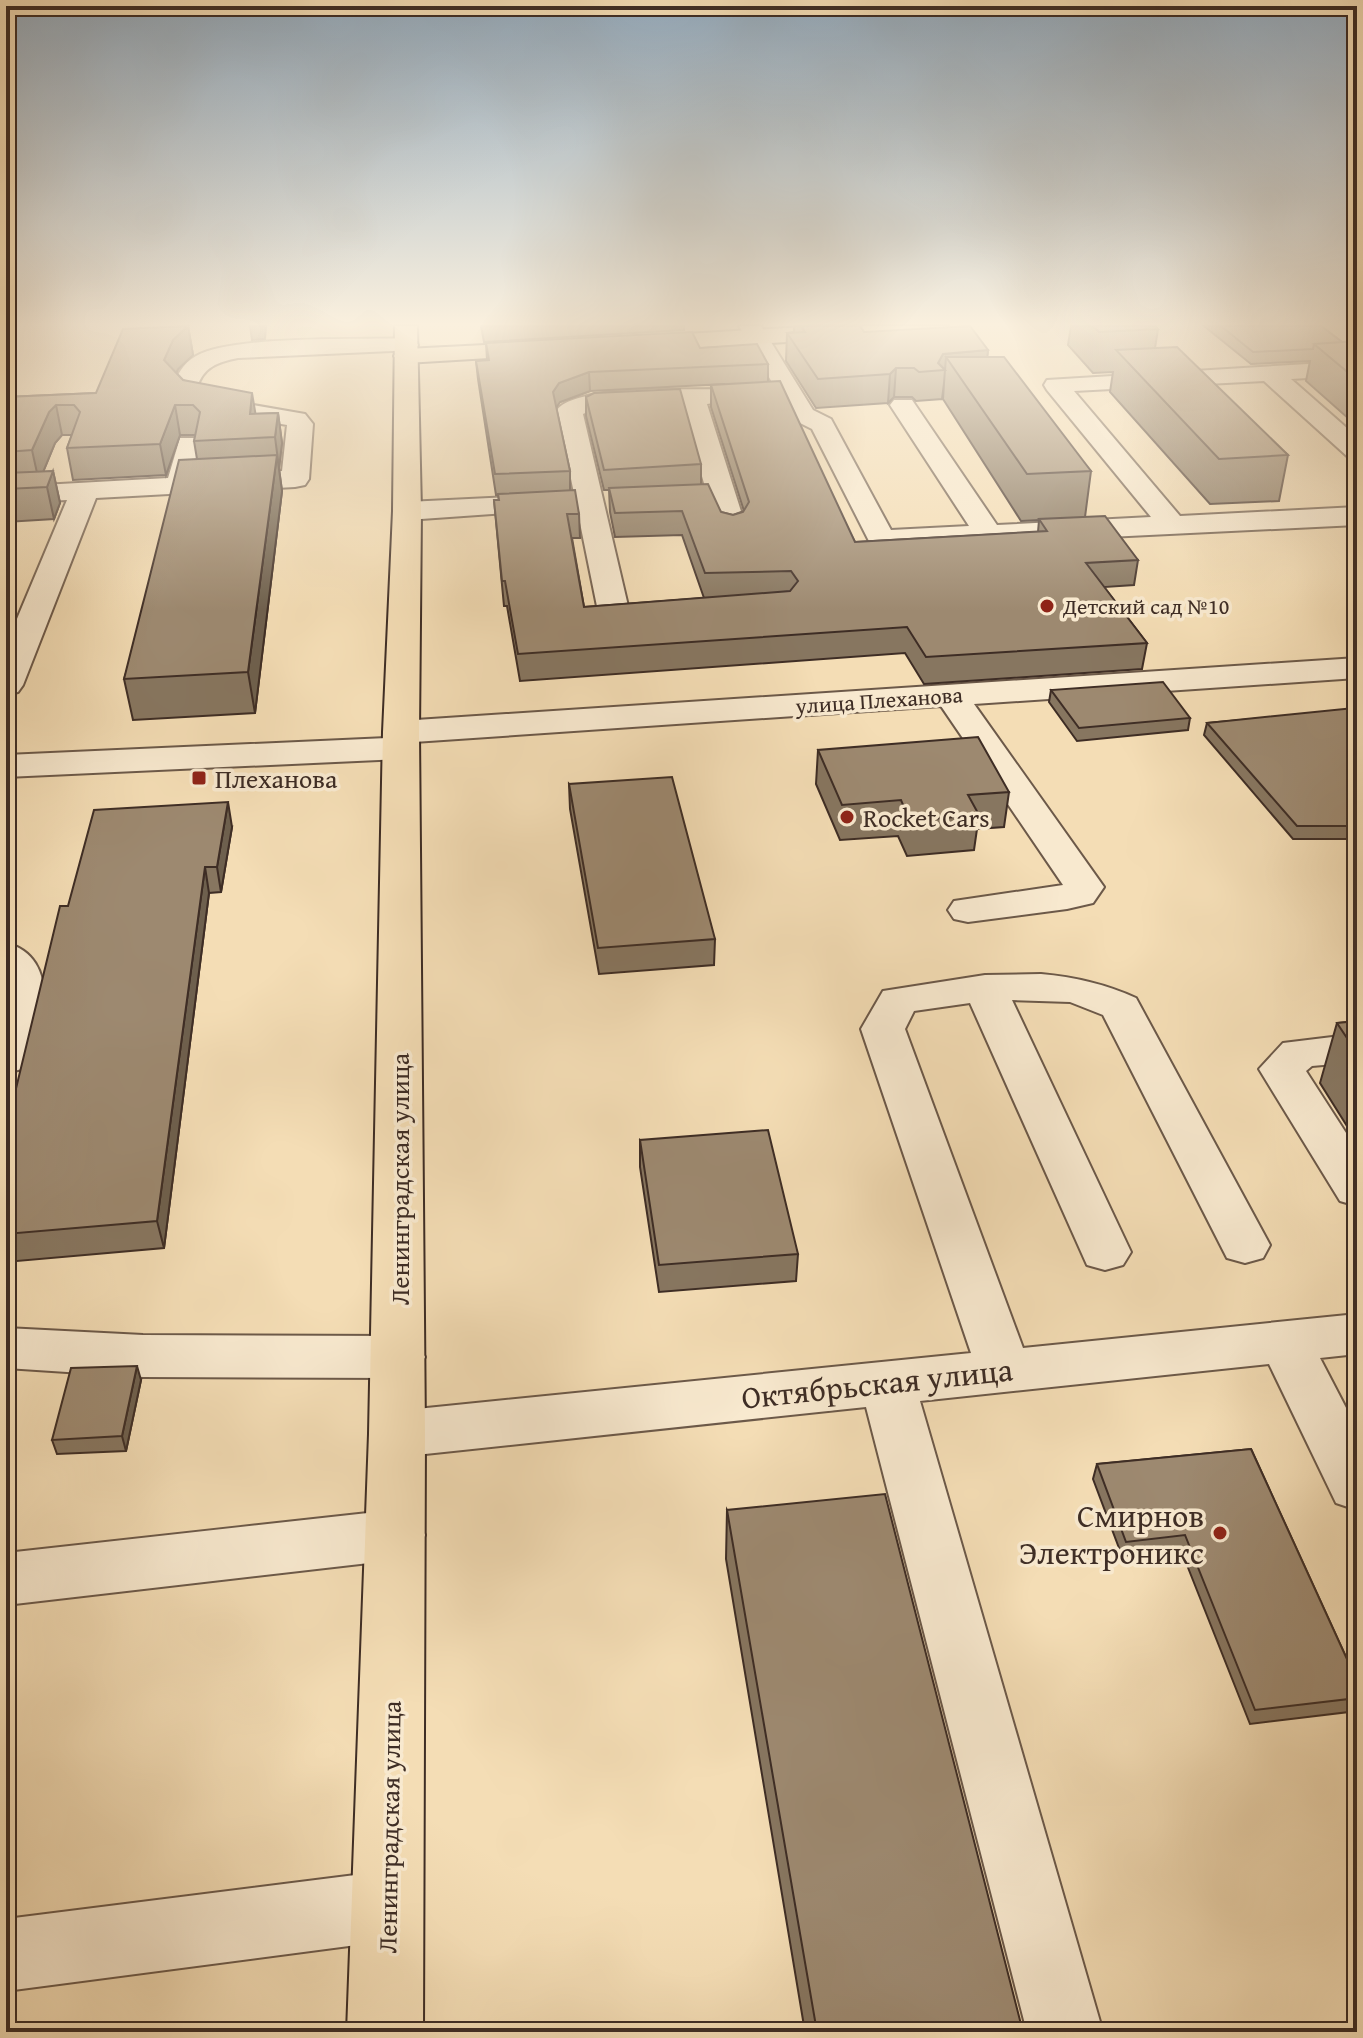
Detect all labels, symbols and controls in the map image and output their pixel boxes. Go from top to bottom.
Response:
place label: Детский сад №10 [1062,590,1229,622]
marker: Детский сад №10 [1038,597,1056,615]
street label: улица Плеханова [793,678,964,722]
place label: Плеханова [215,759,338,798]
marker: Плеханова [190,769,208,787]
place label: Rocket Cars [863,798,990,837]
marker: Rocket Cars [838,808,856,826]
street label: Ленинградская улица [380,1052,419,1305]
street label: Октябрьская улица [739,1345,1016,1421]
place label: Смирнов Электроникс [1019,1492,1204,1576]
marker: Смирнов Электроникс [1211,1524,1229,1542]
street label: Ленинградская улица [367,1700,411,1954]

